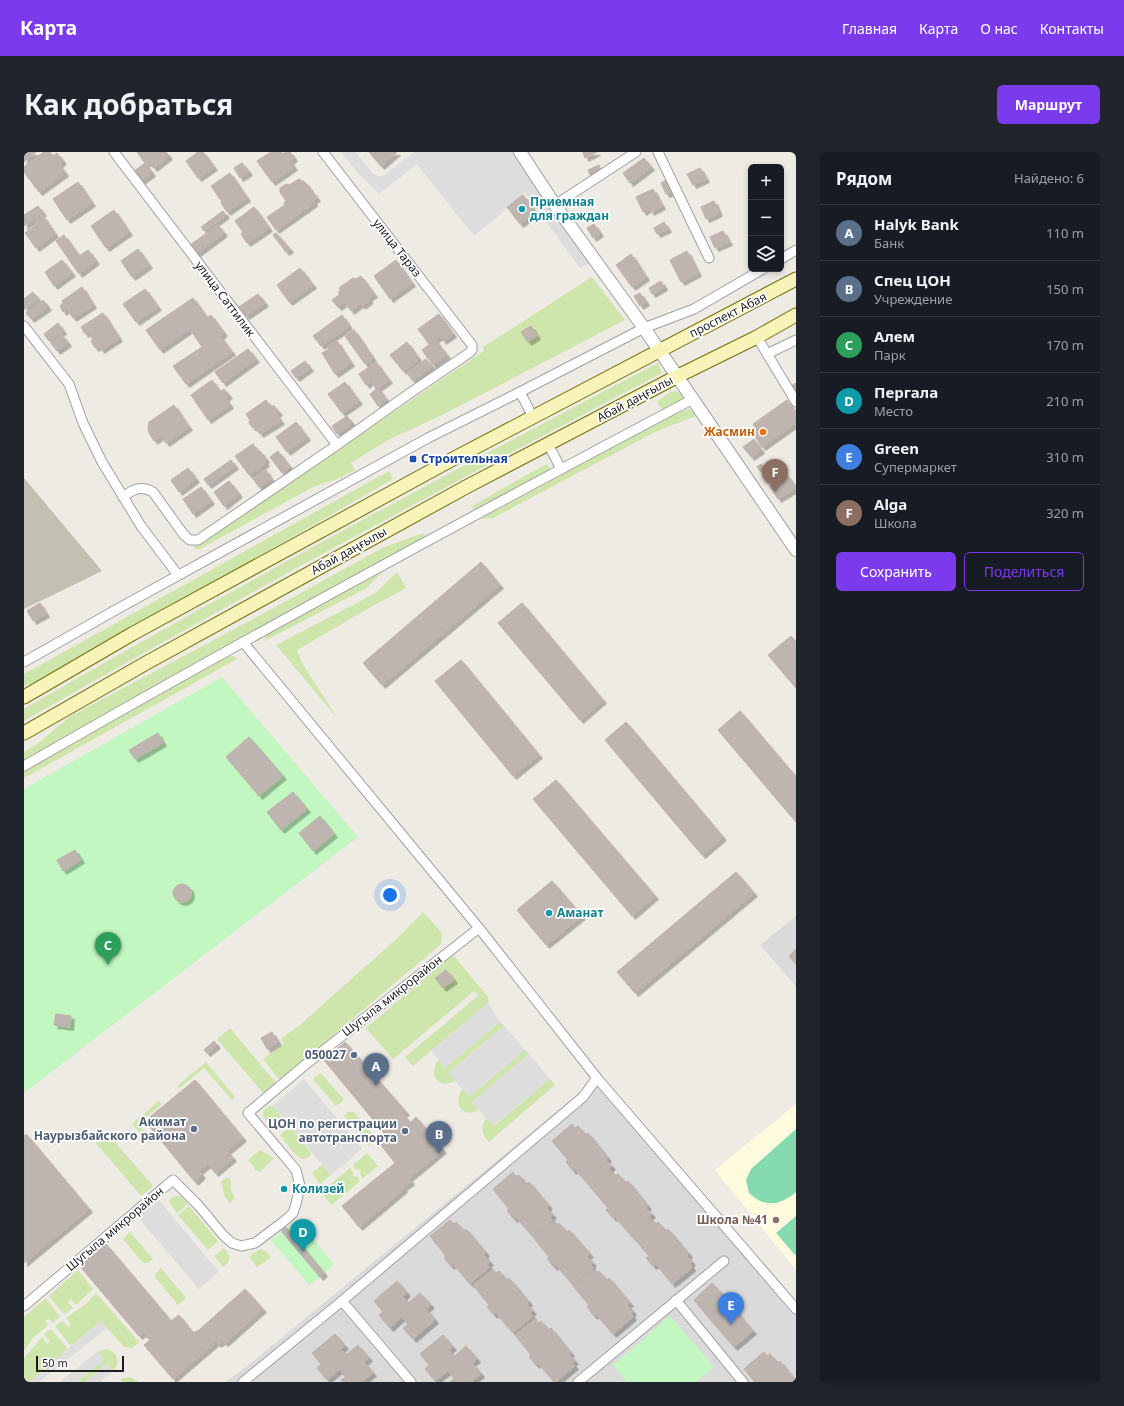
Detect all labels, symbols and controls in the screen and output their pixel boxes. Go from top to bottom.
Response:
text: Карта [20,15,77,41]
text: Главная [842,19,897,38]
text: Карта [919,19,958,38]
text: О нас [980,19,1018,38]
text: Контакты [1040,19,1104,38]
text: Как добраться [24,85,233,123]
button: Маршрут [997,85,1100,124]
map controls [748,164,784,272]
button: + [748,164,784,200]
text: Рядом [836,167,892,190]
text: Найдено: 6 [1014,169,1084,187]
place label: Приемная для граждан [530,193,609,224]
button: − [748,200,784,236]
marker: Приемная для граждан [517,204,527,214]
text: Halyk Bank [874,214,959,234]
street label: улица Тараз [369,215,426,281]
text: A [845,224,854,242]
text: 110 m [1046,224,1084,242]
text: Банк [874,234,904,252]
button: layers [748,236,784,272]
street label: улица Саттилик [191,257,260,341]
text: Спец ЦОН [874,270,951,290]
text: B [845,280,853,298]
text: 150 m [1046,280,1084,298]
street label: проспект Абая [686,288,769,341]
text: Учреждение [874,290,952,308]
text: Алем [874,326,915,346]
text: C [845,336,853,354]
text: 170 m [1046,336,1084,354]
text: Парк [874,346,906,364]
street label: Абай даңғылы [594,371,676,426]
text: Пергала [874,382,938,402]
text: D [844,392,854,410]
text: 210 m [1046,392,1084,410]
text: Место [874,402,913,420]
place label: Жасмин [704,423,755,440]
marker: Жасмин [758,427,768,437]
text: Green [874,438,919,458]
text: E [845,448,853,466]
text: 310 m [1046,448,1084,466]
place label: Строительная [421,450,508,467]
marker: Строительная [408,454,418,464]
text: Супермаркет [874,458,957,476]
pin: F [762,459,788,492]
text: Alga [874,494,907,514]
text: F [845,504,853,522]
text: 320 m [1046,504,1084,522]
text: Школа [874,514,917,532]
street label: Абай даңғылы [308,523,390,578]
button: Сохранить [836,552,956,591]
button: Поделиться [964,552,1084,591]
your location [380,885,400,905]
place label: Аманат [557,904,603,921]
marker: Аманат [544,908,554,918]
pin: C [95,932,121,965]
street label: Шугыла микрорайон [338,951,445,1040]
place label: 050027 [305,1046,346,1063]
marker: 050027 [349,1050,359,1060]
pin: A [363,1053,389,1086]
place label: Акимат Наурызбайского района [34,1113,186,1144]
place label: ЦОН по регистрации автотранспорта [268,1115,397,1146]
pin: B [426,1121,452,1154]
marker: Акимат Наурызбайского района [189,1124,199,1134]
marker: ЦОН по регистрации автотранспорта [400,1126,410,1136]
place label: Колизей [292,1180,344,1197]
street label: Шугыла микрорайон [62,1183,167,1275]
marker: Колизей [279,1184,289,1194]
place label: Школа №41 [697,1211,768,1228]
marker: Школа №41 [771,1215,781,1225]
pin: D [290,1219,316,1252]
pin: E [718,1292,744,1325]
scale bar [36,1354,124,1373]
text: 50 m [42,1355,68,1370]

